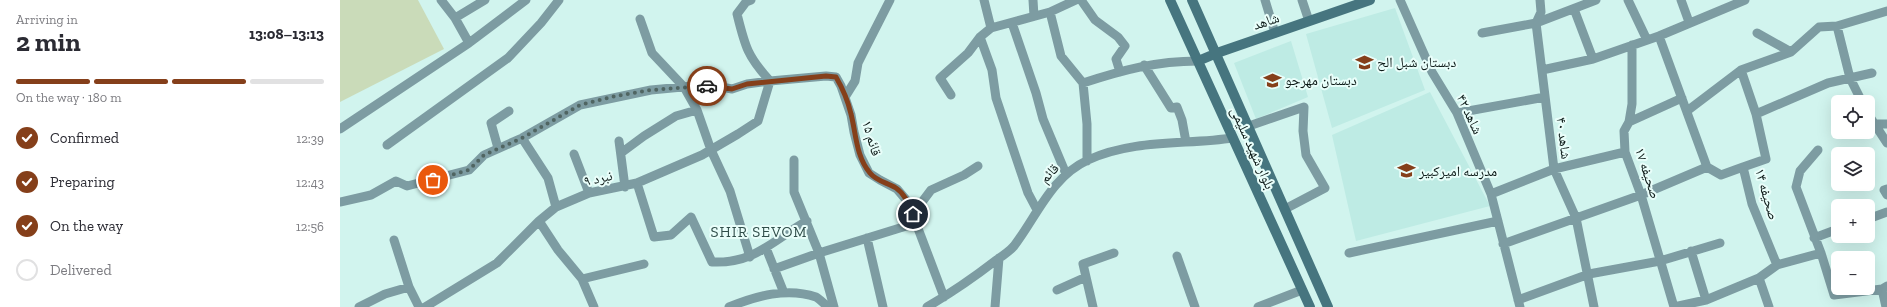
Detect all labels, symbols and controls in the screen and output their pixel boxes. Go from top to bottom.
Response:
street label: شاهد [1251,9,1281,34]
text: Arriving in [16,12,78,27]
text: 13:08–13:13 [249,25,324,43]
text: 2 min [16,26,81,58]
school or university icon: دبستان شبل الح [1354,52,1374,72]
place label: دبستان شبل الح [1377,54,1456,72]
courier [687,66,727,106]
school or university icon: دبستان مهرجو [1262,70,1282,90]
place label: دبستان مهرجو [1285,72,1357,89]
icon: car [696,75,718,97]
text: On the way · 180 m [16,90,121,105]
street label: شاهد ۴۲ [1453,91,1486,137]
map controls [1831,95,1875,295]
button: locate [1831,95,1875,139]
street label: بلوار شهید سلیمی [1227,104,1278,192]
street label: شاهد ۴۰ [1552,116,1575,160]
street label: قائم ۱۵ [857,118,885,158]
icon: check [16,127,38,149]
text: Confirmed [50,129,119,147]
text: 12:39 [296,131,324,146]
street label: صحیفه ۱۷ [1631,145,1664,201]
button: layers [1831,147,1875,191]
street label: قائم [1036,160,1063,187]
school or university icon: مدرسه امیرکبیر [1396,161,1416,181]
pin [416,163,450,197]
place label: مدرسه امیرکبیر [1418,163,1497,180]
street label: صحیفه ۱۴ [1751,166,1782,222]
street label: نبرد ۹ [582,167,614,190]
icon: bag [422,169,444,191]
icon: check [16,171,38,193]
text: Preparing [50,173,115,191]
text: 12:43 [296,175,324,190]
pin [896,197,930,231]
button: + [1831,199,1875,243]
icon: home [902,203,924,225]
icon: check [16,215,38,237]
text: On the way [50,217,123,235]
text: 12:56 [296,219,324,234]
district label: SHIR SEVOM [711,223,807,241]
button: − [1831,251,1875,295]
text: Delivered [50,261,112,279]

